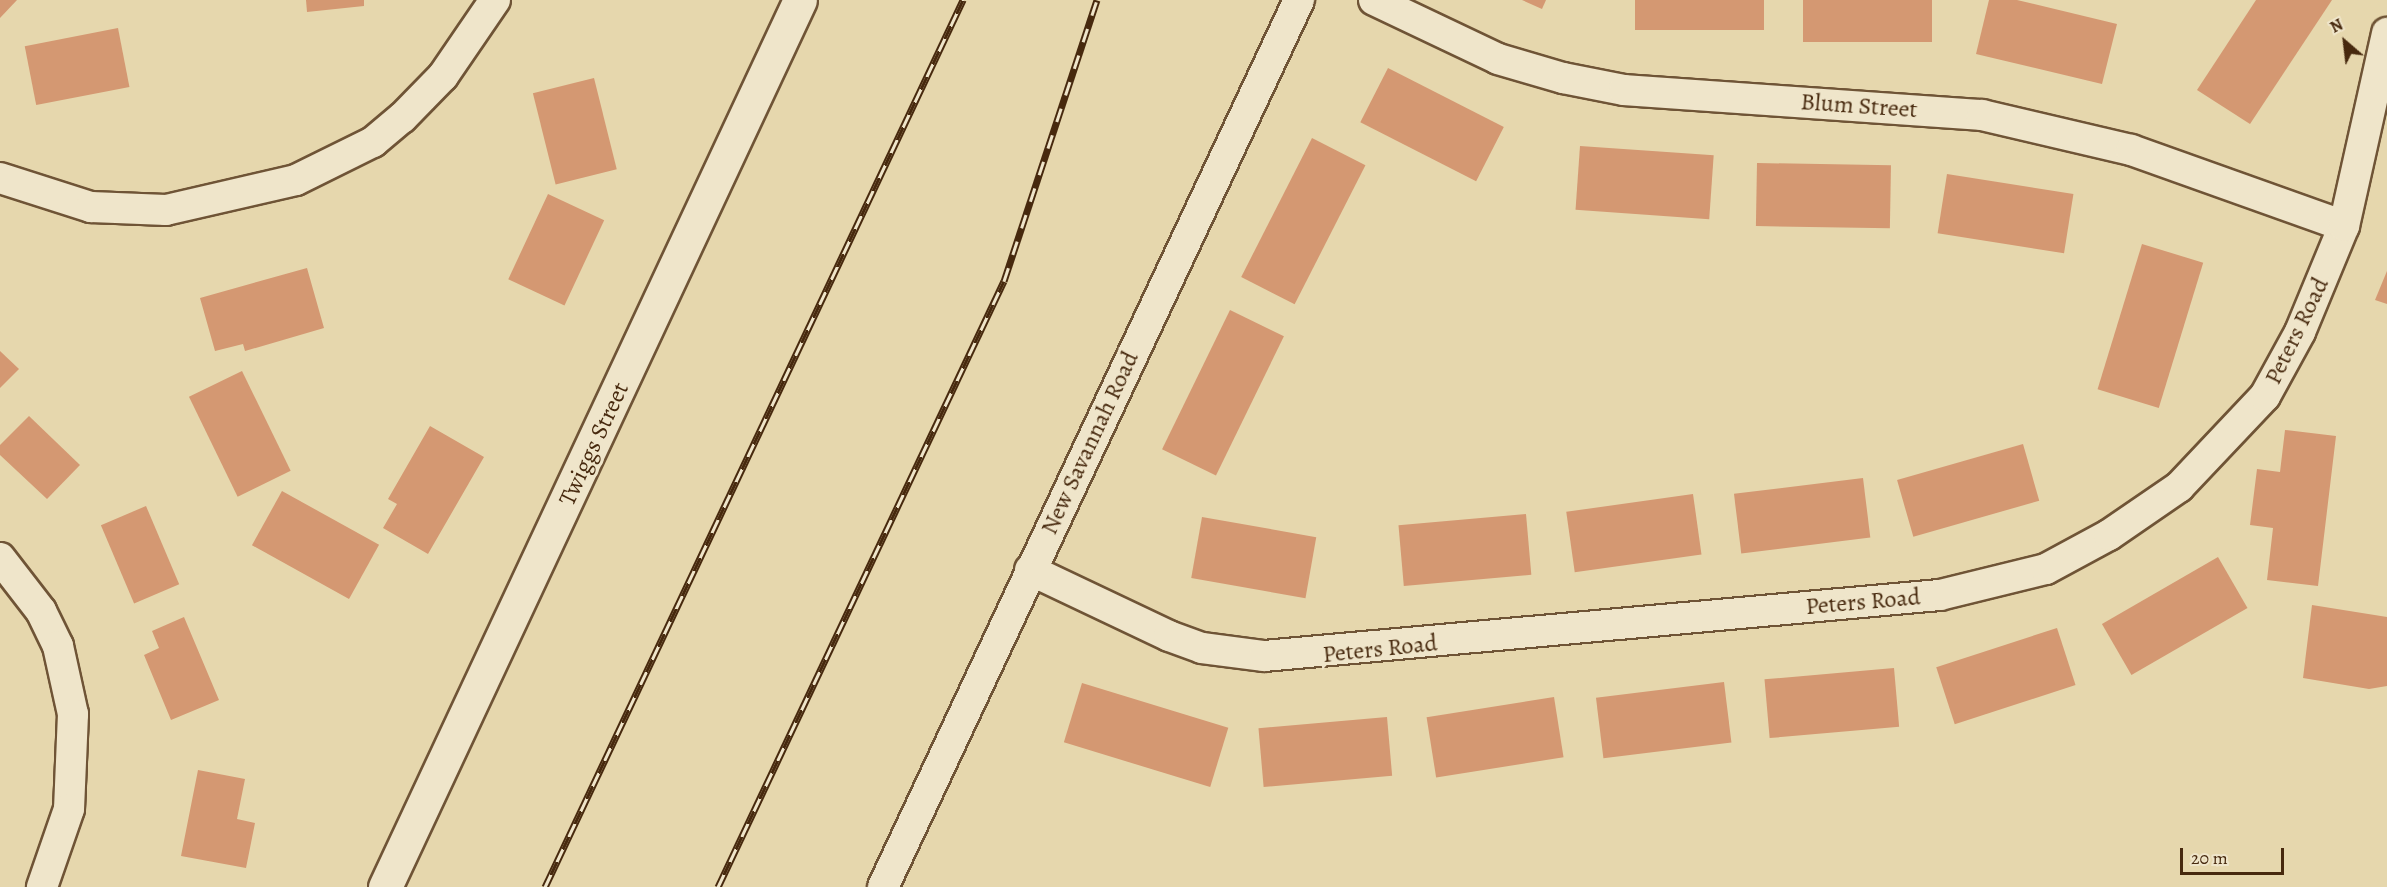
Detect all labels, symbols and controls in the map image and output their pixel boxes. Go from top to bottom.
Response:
north arrow [2315,12,2375,72]
text: N [2326,14,2347,39]
street label: Blum Street [1800,88,1918,124]
street label: Peters Road [2259,273,2335,389]
street label: New Savannah Road [1035,347,1145,539]
street label: Twiggs Street [553,378,635,510]
street label: Peters Road [1804,583,1922,621]
street label: Peters Road [1321,629,1439,669]
scale bar [2183,836,2286,874]
text: 20 m [2191,846,2228,870]

